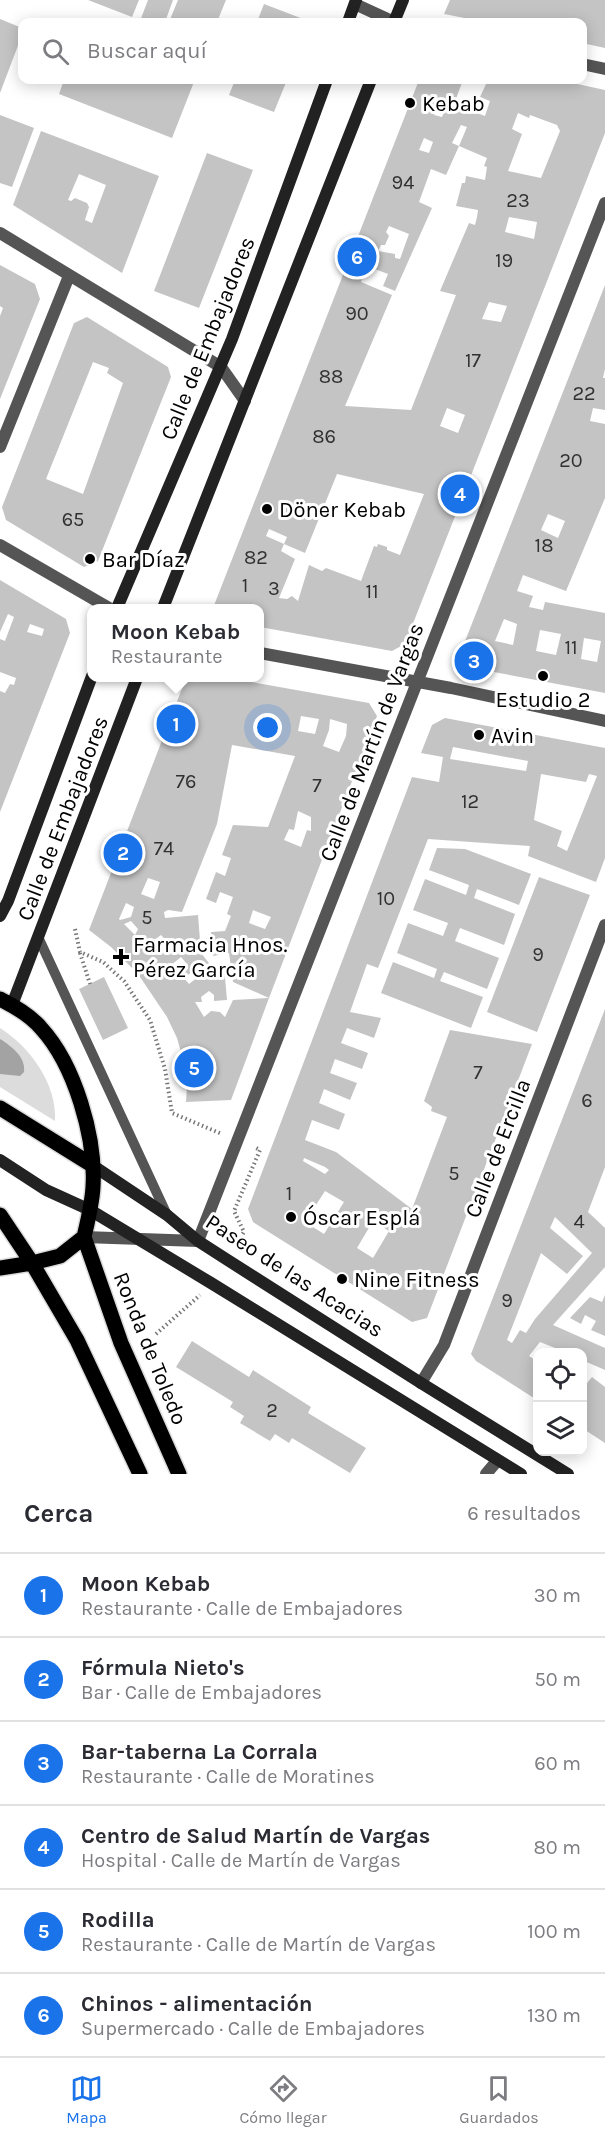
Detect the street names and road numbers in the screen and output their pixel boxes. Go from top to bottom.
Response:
street label: Calle de Embajadores [155,233,261,444]
street label: Calle de Martín de Vargas [314,620,429,865]
street label: Calle de Embajadores [12,712,114,924]
street label: Calle de Ercilla [460,1075,536,1221]
street label: Paseo de las Acacias [201,1209,388,1343]
street label: Ronda de Toledo [108,1268,193,1429]

